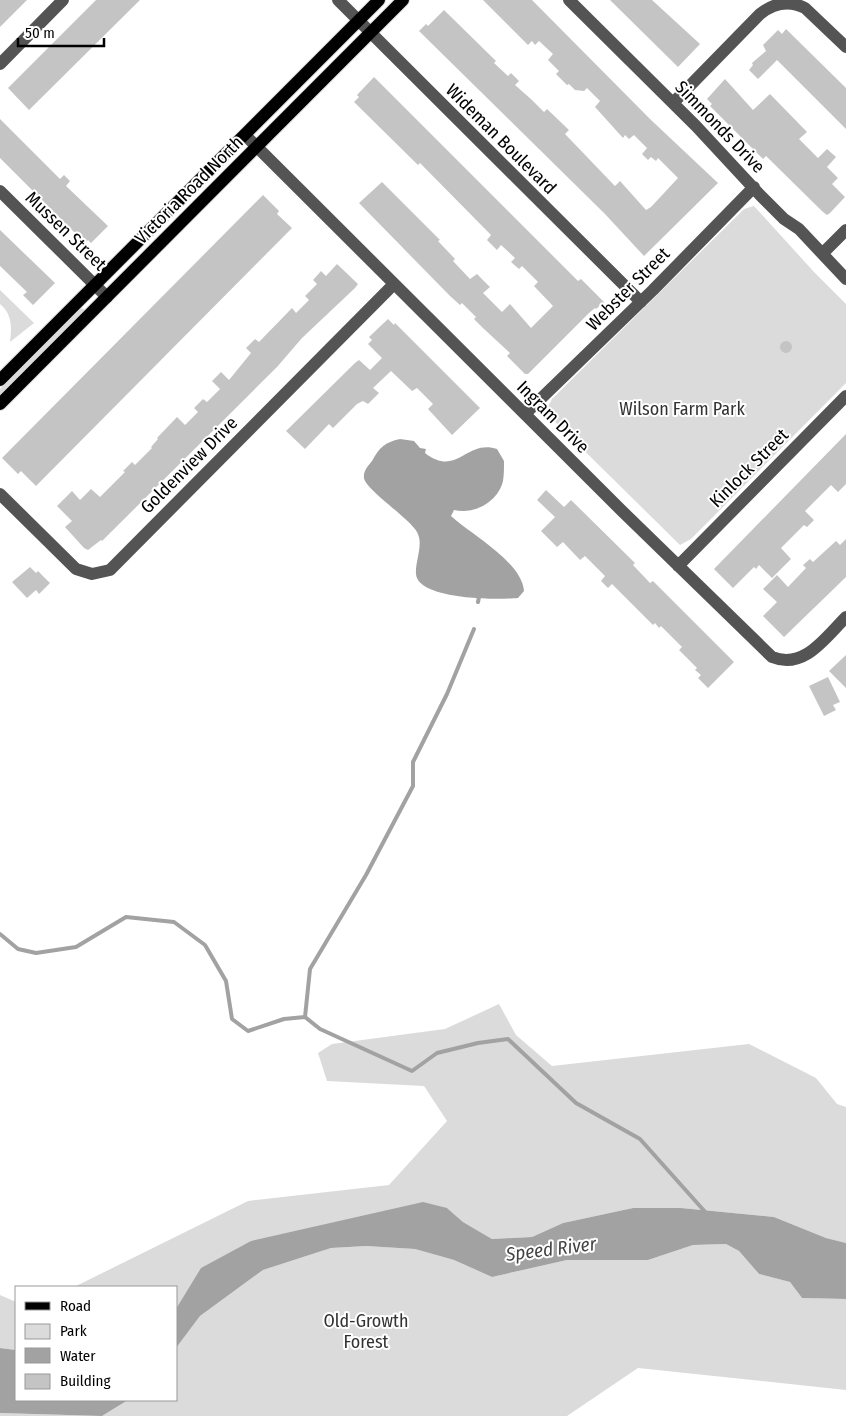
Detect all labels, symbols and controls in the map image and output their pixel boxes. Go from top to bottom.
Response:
scale bar [18,15,104,47]
text: 50 m [25,24,55,42]
street label: Simmonds Drive [670,76,770,178]
street label: Wideman Boulevard [441,79,561,199]
street label: Victoria Road North [130,131,248,249]
street label: Mussen Street [21,187,111,275]
street label: Webster Street [582,243,674,335]
street label: Ingram Drive [512,376,594,458]
park label: Wilson Farm Park [619,398,745,420]
street label: Goldenview Drive [136,412,242,518]
street label: Kinlock Street [705,424,793,512]
water label: Speed River [504,1232,599,1266]
legend [15,1286,178,1401]
text: Road [60,1297,91,1315]
park label: Old-Growth Forest [324,1310,408,1353]
text: Park [60,1322,87,1340]
text: Water [60,1347,96,1365]
text: Building [60,1372,111,1390]

